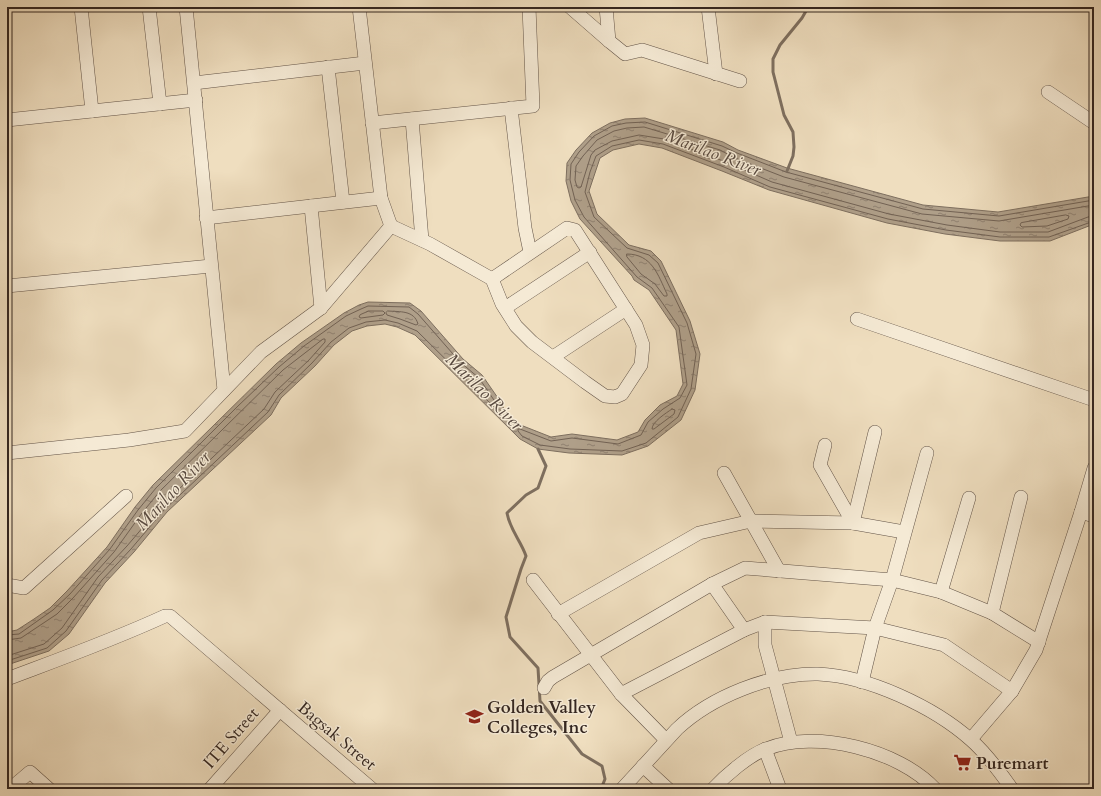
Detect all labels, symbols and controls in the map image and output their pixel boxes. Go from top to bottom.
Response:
water label: Marilao River [662,123,765,183]
water label: Marilao River [440,348,529,437]
water label: Marilao River [130,445,217,536]
street label: Bagsak Street [293,696,382,776]
place label: Golden Valley Colleges, Inc [487,696,596,739]
street label: ITE Street [198,702,264,774]
school or university icon: Golden Valley Colleges, Inc [464,707,484,727]
place label: Puremart [976,752,1049,775]
supermarket icon: Puremart [953,753,973,773]

